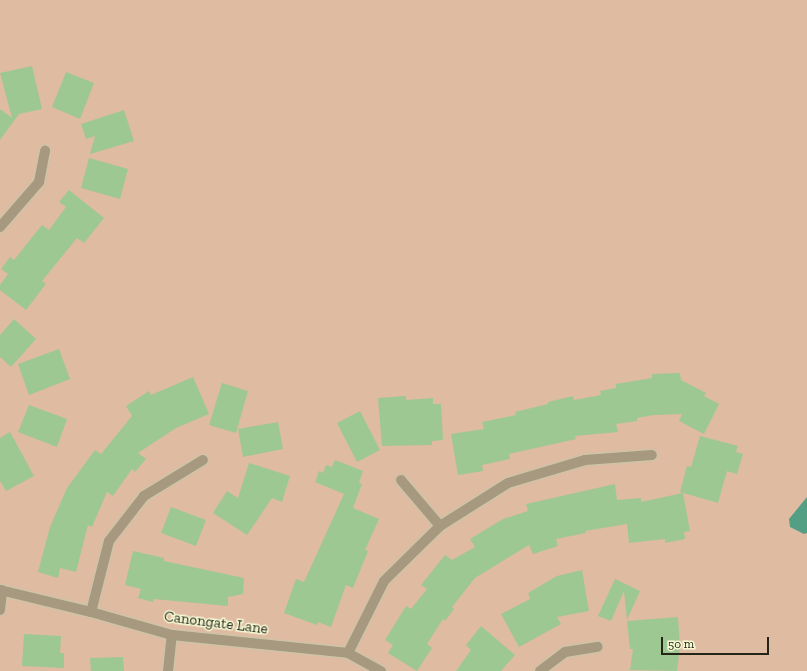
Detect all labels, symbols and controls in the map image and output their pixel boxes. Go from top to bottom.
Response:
street label: Canongate Lane [163,608,269,638]
scale bar [663,629,771,655]
text: 50 m [668,637,694,651]

